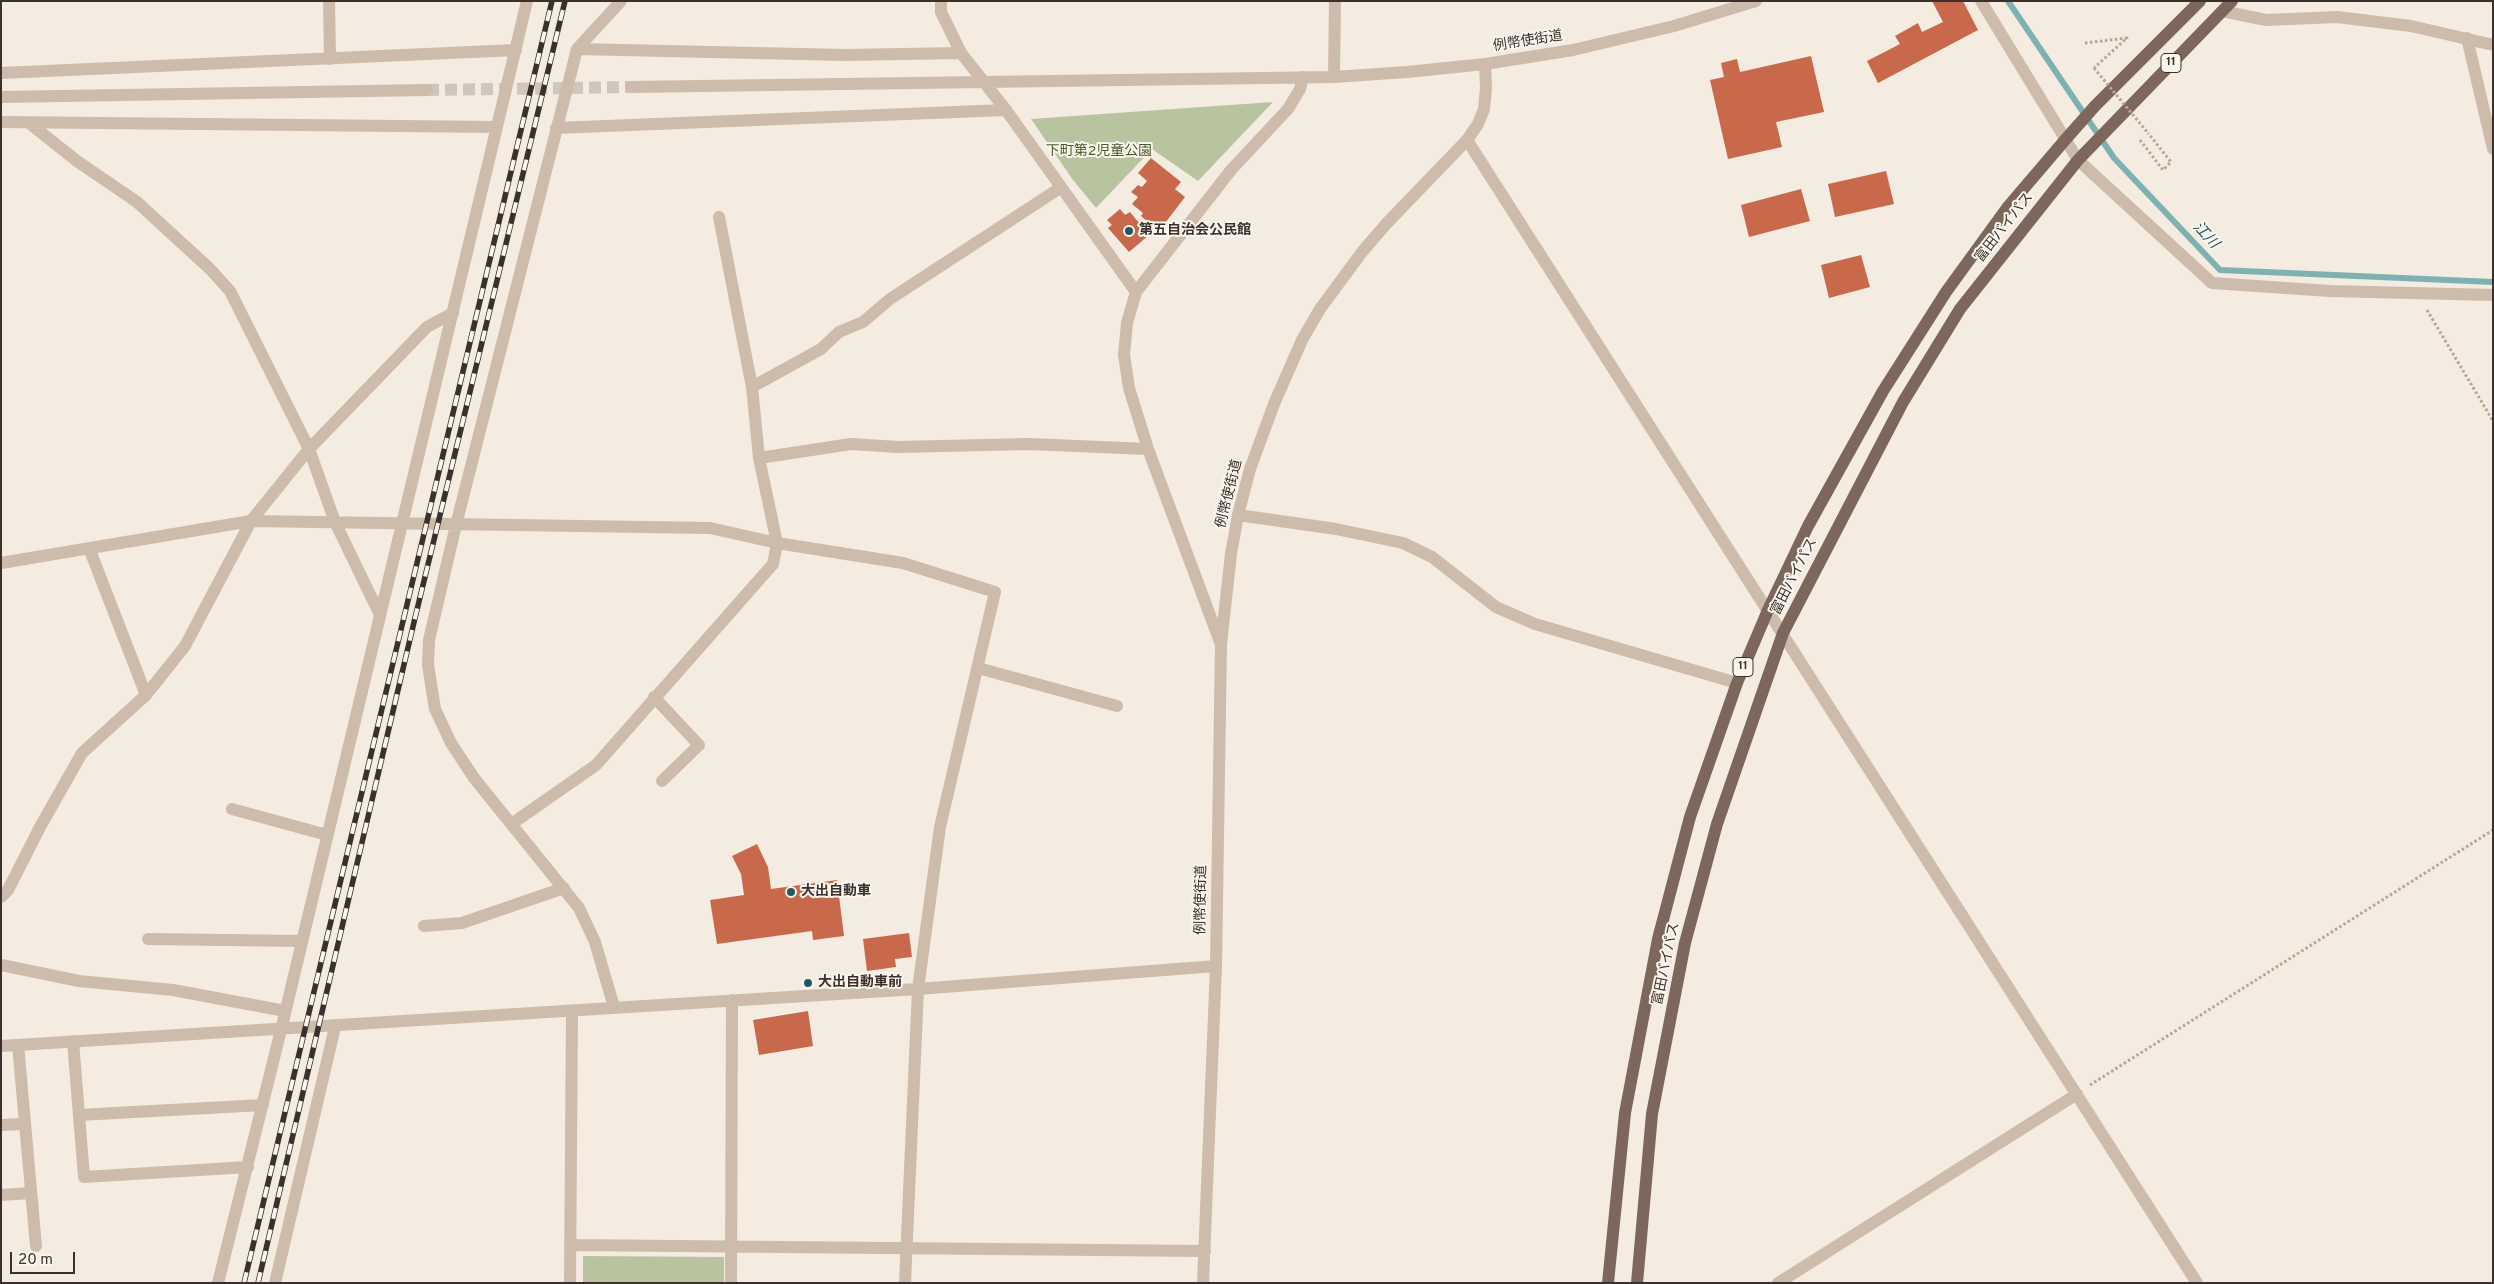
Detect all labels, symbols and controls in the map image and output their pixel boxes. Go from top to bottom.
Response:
street label: 例幣使街道 [1492,28,1564,56]
road number: 11 [2161,54,2181,72]
park label: 下町第2児童公園 [1046,144,1152,160]
street label: 富田バイパス [1973,190,2037,266]
water label: 江川 [2188,219,2222,253]
place label: 第五自治会公民館 [1139,223,1251,239]
marker: 第五自治会公民館 [1123,225,1135,237]
street label: 例幣使街道 [1213,458,1247,530]
street label: 富田バイパス [1768,536,1822,618]
road number: 11 [1733,658,1753,676]
street label: 例幣使街道 [1193,865,1211,935]
place label: 大出自動車 [801,884,871,900]
marker: 大出自動車 [785,886,797,898]
street label: 富田バイパス [1650,921,1684,1007]
place label: 大出自動車前 [818,975,902,991]
marker: 大出自動車前 [802,977,814,989]
scale bar [12,1242,78,1274]
text: 20 m [18,1251,53,1270]

